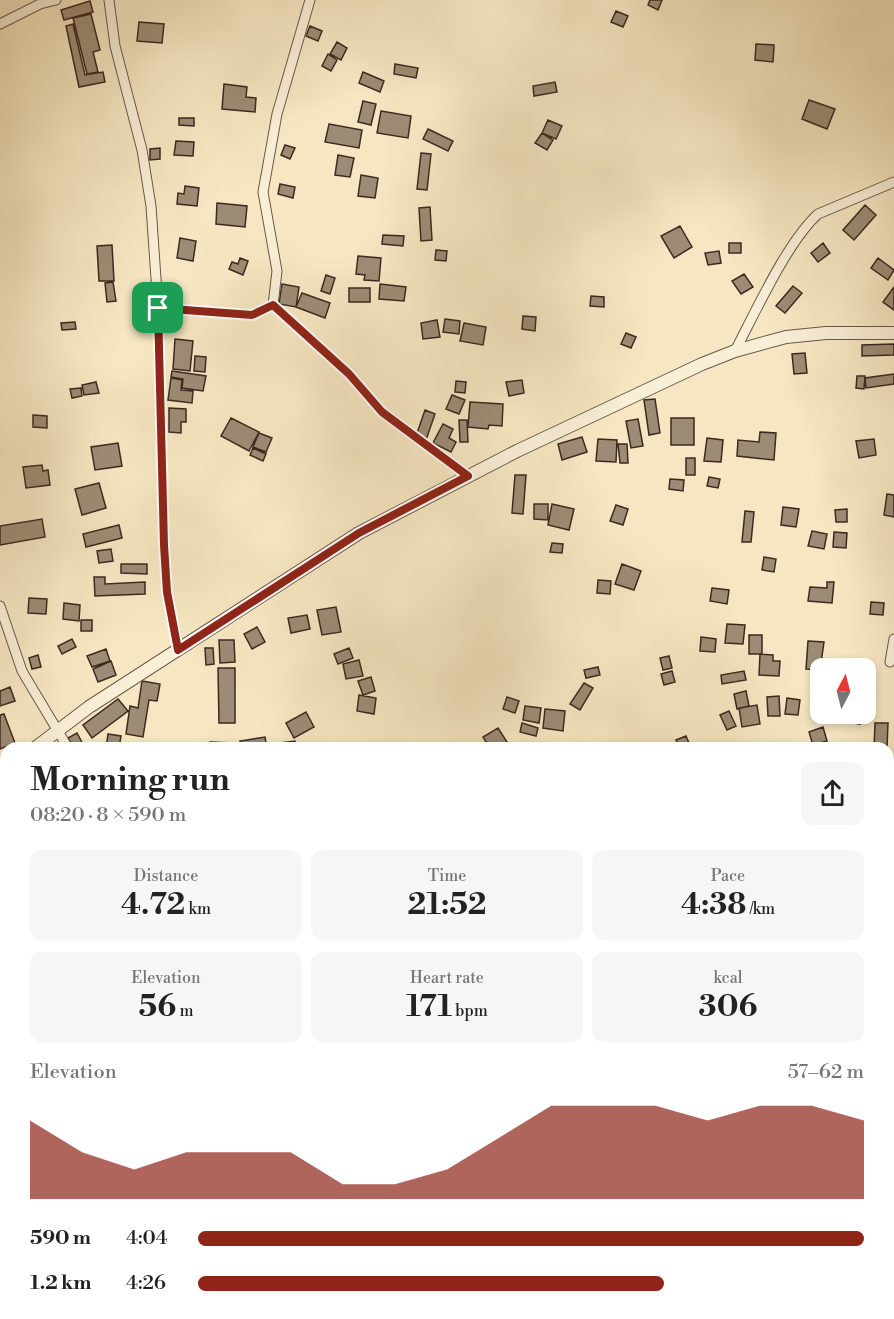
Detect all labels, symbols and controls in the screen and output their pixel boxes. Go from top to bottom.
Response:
pin [132,282,183,333]
icon: arrive [141,291,174,324]
north arrow [810,658,876,724]
map controls [810,658,876,724]
text: Morning run [30,760,230,801]
button: share [801,762,864,825]
text: 08:20 · 8 × 590 m [30,803,186,828]
text: Distance [134,866,198,886]
text: Time [428,866,466,886]
text: Pace [711,866,745,886]
text: 4.72 [121,886,185,924]
text: 21:52 [407,886,487,924]
text: 4:38 [681,886,746,924]
text: km [185,899,211,919]
text: /km [746,899,775,919]
text: Elevation [131,968,201,988]
text: Heart rate [410,968,484,988]
text: kcal [713,968,743,988]
text: 56 [139,988,176,1026]
text: 171 [406,988,452,1026]
text: 306 [699,988,757,1026]
text: m [176,1001,193,1021]
text: bpm [452,1001,488,1021]
text: Elevation [30,1060,117,1085]
text: 57–62 m [788,1060,864,1085]
text: 590 m [30,1226,91,1251]
text: 4:04 [126,1226,168,1251]
text: 1.2 km [30,1271,92,1296]
text: 4:26 [126,1271,166,1296]

